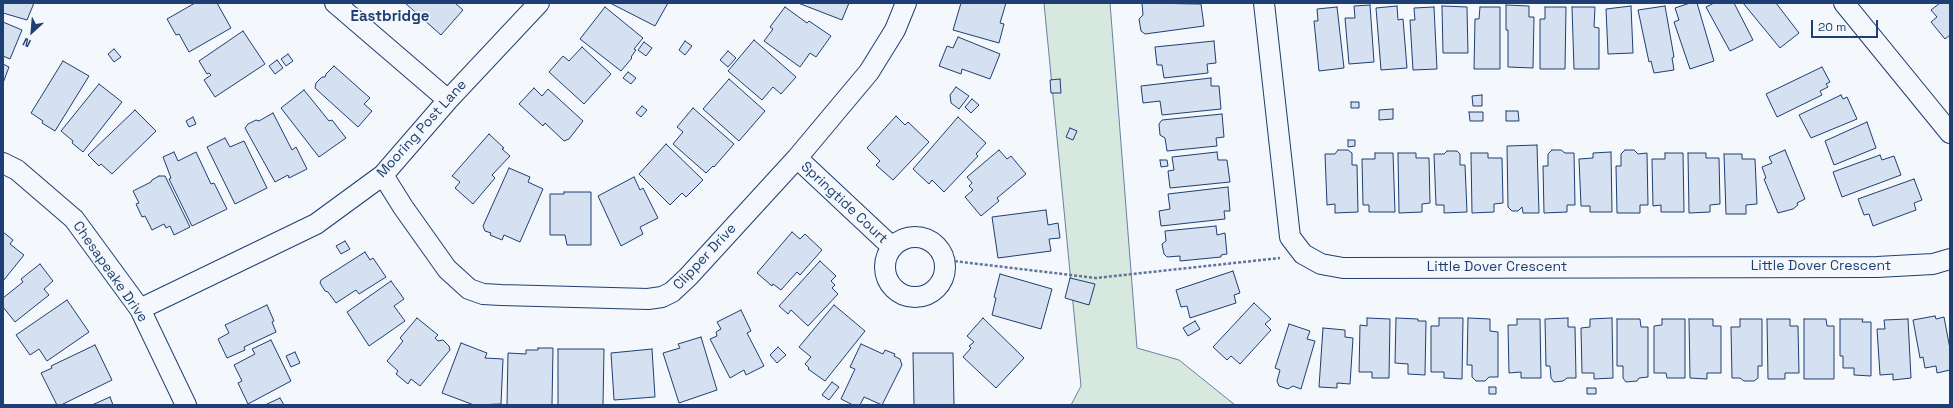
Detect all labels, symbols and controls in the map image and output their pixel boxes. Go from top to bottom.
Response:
district label: Eastbridge [351,8,429,26]
north arrow [12,12,52,52]
scale bar [1813,12,1880,38]
text: 20 m [1818,19,1846,35]
text: N [20,35,33,51]
street label: Mooring Post Lane [374,77,470,181]
street label: Springtide Court [797,158,891,248]
street label: Chesapeake Drive [69,218,151,326]
street label: Clipper Drive [670,220,740,294]
street label: Little Dover Crescent [1751,258,1891,274]
street label: Little Dover Crescent [1427,259,1567,275]

